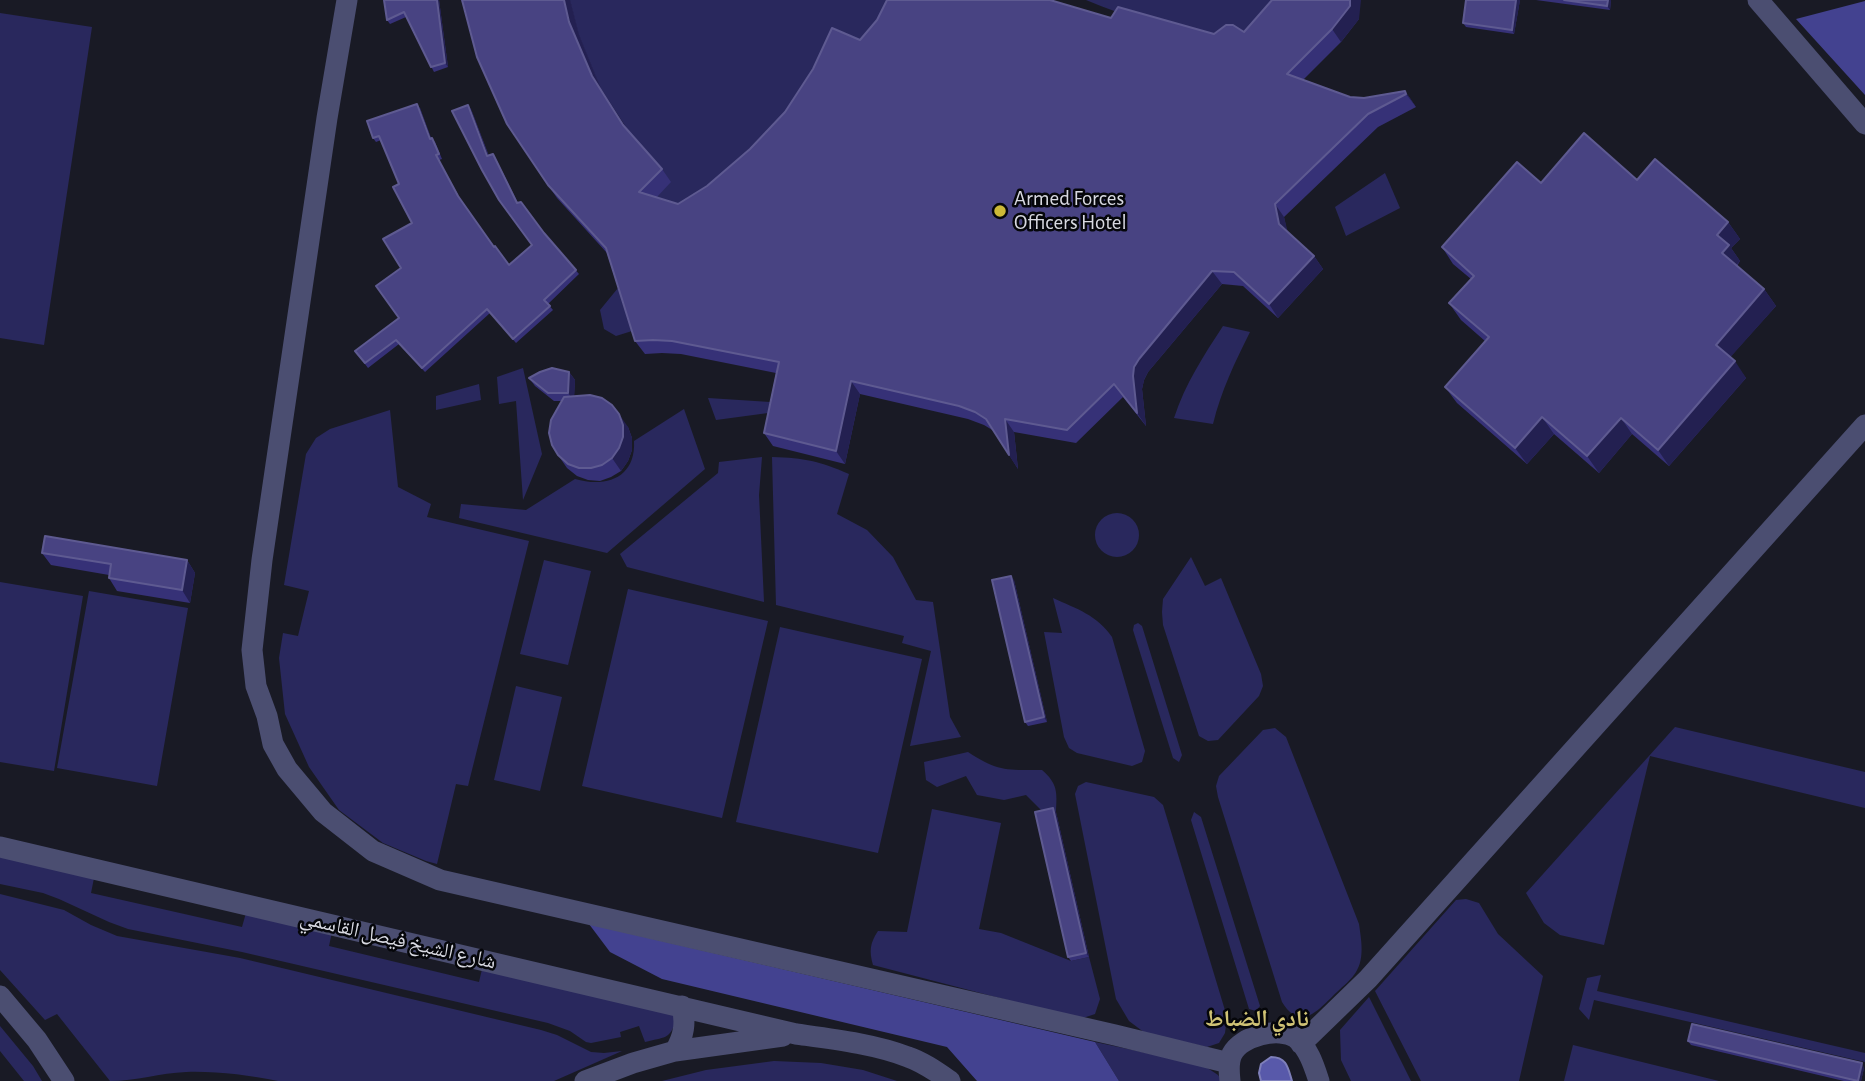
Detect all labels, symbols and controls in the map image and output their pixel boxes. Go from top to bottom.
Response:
place label: Armed Forces Officers Hotel [1014,186,1127,236]
marker: Armed Forces Officers Hotel [992,203,1008,219]
street label: شارع الشيخ فيصل القاسمي [298,905,498,975]
district label: نادي الضباط [1205,1005,1309,1033]

